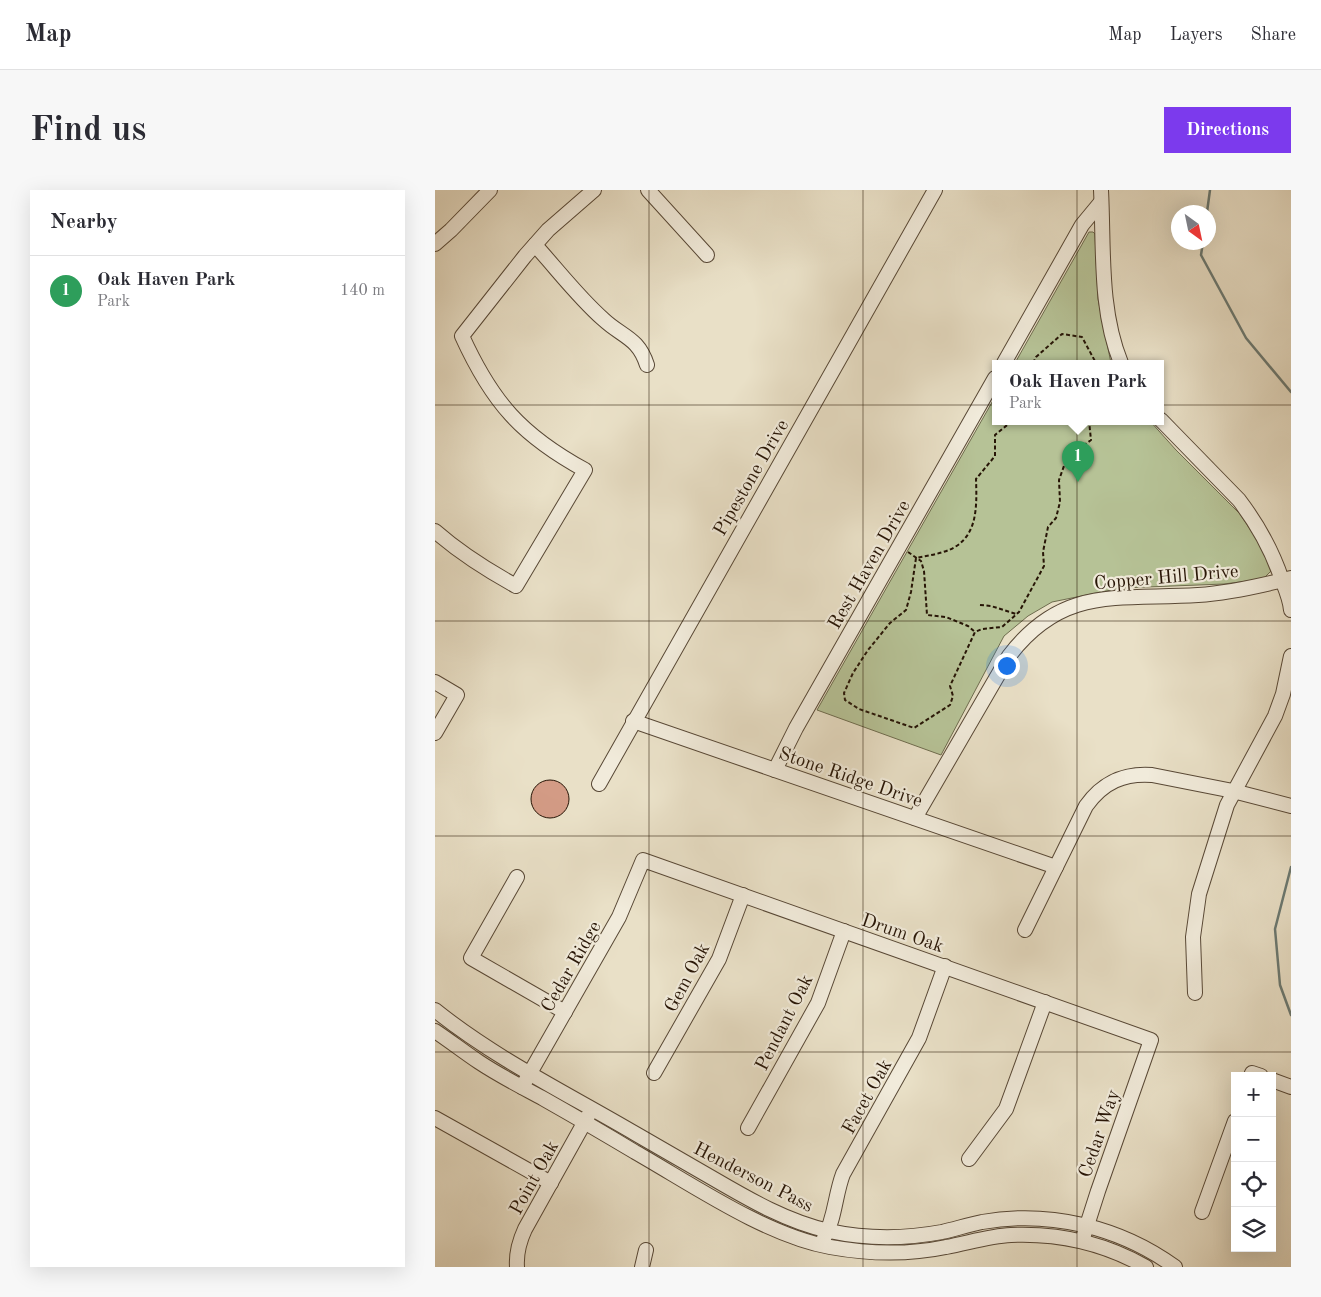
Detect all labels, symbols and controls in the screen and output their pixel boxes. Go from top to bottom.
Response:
text: Map [25,23,72,47]
text: Map [1108,26,1142,44]
text: Layers [1170,26,1222,44]
text: Share [1250,26,1296,44]
button: Directions [1164,107,1291,153]
text: Find us [30,113,146,148]
north arrow [1171,205,1216,250]
text: Nearby [50,212,118,233]
text: Oak Haven Park [97,271,235,290]
text: 1 [61,283,71,299]
text: 140 m [340,283,385,299]
text: Park [97,294,130,310]
popup [992,360,1164,425]
text: Oak Haven Park [1009,373,1147,392]
text: Park [1009,396,1042,412]
street label: Pipestone Drive [711,417,793,540]
pin: 1 [1062,441,1094,482]
street label: Rest Haven Drive [826,498,915,633]
street label: Copper Hill Drive [1093,563,1239,594]
your location [994,653,1020,679]
street label: Stone Ridge Drive [776,745,925,812]
street label: Drum Oak [859,911,946,957]
street label: Cedar Ridge [539,919,606,1016]
street label: Gem Oak [662,940,714,1016]
street label: Pendant Oak [753,972,818,1074]
street label: Facet Oak [840,1056,897,1138]
map controls [1231,1072,1276,1252]
button: + [1231,1072,1276,1117]
street label: Cedar Way [1076,1087,1124,1180]
button: − [1231,1117,1276,1162]
street label: Point Oak [507,1138,563,1218]
street label: Henderson Pass [690,1140,816,1217]
button: locate [1231,1162,1276,1207]
button: layers [1231,1207,1276,1252]

